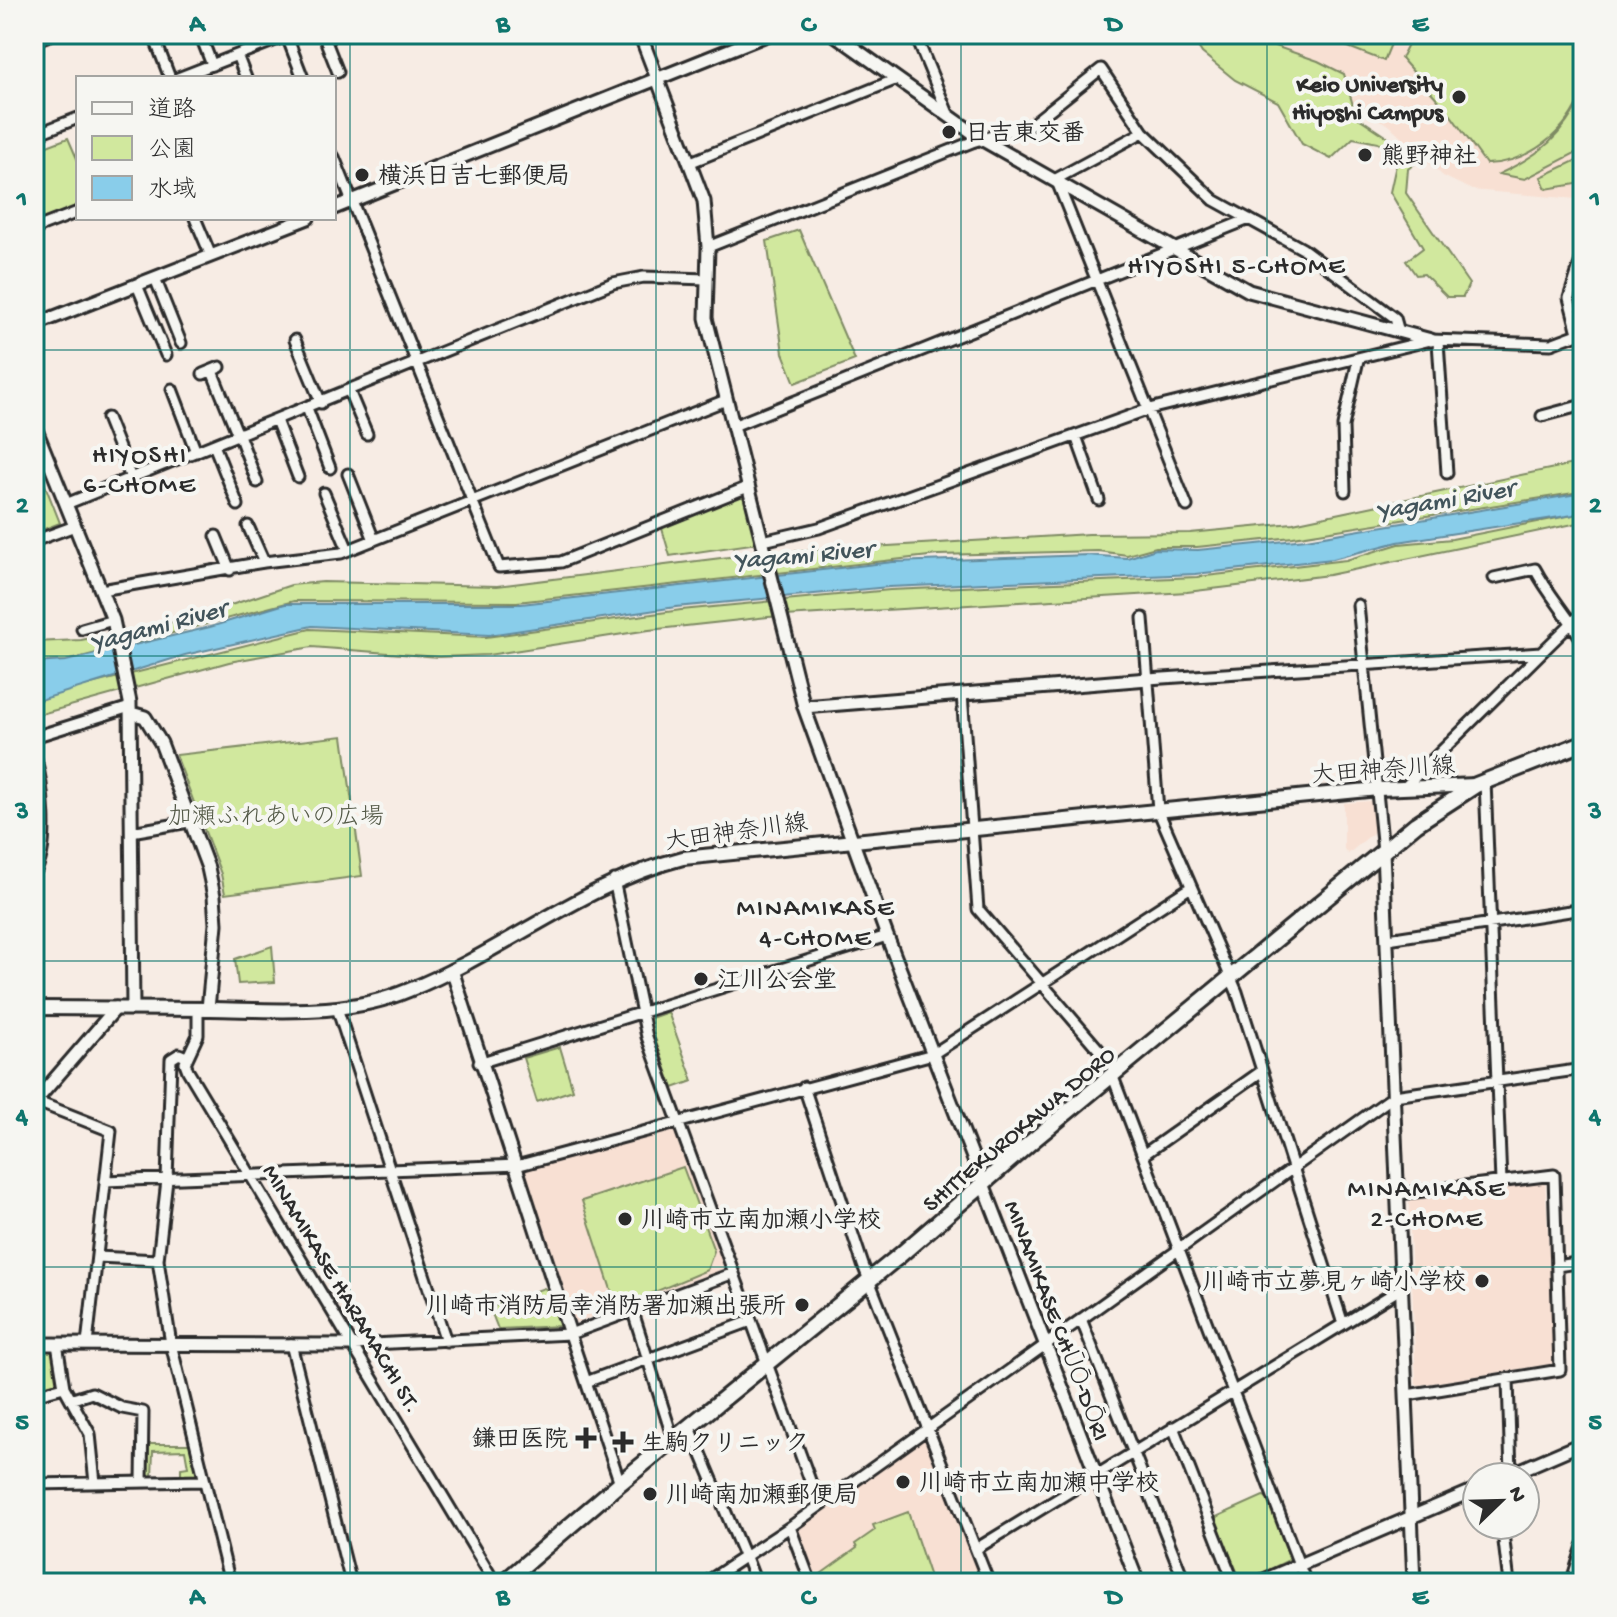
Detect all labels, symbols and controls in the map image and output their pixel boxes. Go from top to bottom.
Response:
text: A [188,11,206,42]
text: B [495,11,511,42]
text: C [801,11,818,42]
text: D [1104,11,1124,42]
text: E [1412,11,1430,42]
place label: Keio University Hiyoshi Campus [1292,72,1444,129]
legend [76,76,336,220]
marker: Keio University Hiyoshi Campus [1450,88,1468,106]
text: 道路 [148,96,196,126]
place label: 日吉東交番 [965,120,1085,150]
marker: 日吉東交番 [940,123,958,141]
text: 公園 [148,137,196,166]
place label: 熊野神社 [1381,143,1477,173]
marker: 熊野神社 [1356,146,1374,164]
place label: 横浜日吉七郵便局 [378,163,570,193]
marker: 横浜日吉七郵便局 [353,166,371,184]
text: 水域 [148,176,196,206]
text: 1 [16,186,27,217]
text: 1 [1589,186,1600,217]
district label: HIYOSHI 5-CHOME [1128,253,1346,284]
district label: HIYOSHI 6-CHOME [83,442,197,503]
water label: Yagami River [1374,474,1522,530]
text: 2 [16,492,29,523]
text: 2 [1589,492,1602,523]
water label: Yagami River [733,536,879,579]
water label: Yagami River [88,594,235,661]
street label: 大田神奈川線 [1310,752,1456,792]
text: 3 [14,798,29,829]
text: 3 [1587,798,1602,829]
park label: 加瀬ふれあいの広場 [168,803,384,833]
street label: 大田神奈川線 [663,809,810,859]
district label: MINAMIKASE 4-CHOME [737,895,895,956]
place label: 江川公会堂 [717,967,837,997]
marker: 江川公会堂 [692,970,710,988]
street label: SHITTEKUROKAWA DORO [918,1042,1123,1220]
text: 4 [15,1103,29,1134]
text: 4 [1588,1103,1602,1134]
street label: MINAMIKASE HARAMACHI ST. [254,1160,426,1420]
district label: MINAMIKASE 2-CHOME [1348,1176,1506,1237]
street label: MINAMIKASE CHŪŌ-DŌRI [996,1196,1117,1445]
place label: 川崎市立南加瀬小学校 [641,1207,881,1237]
marker: 川崎市立南加瀬小学校 [616,1210,634,1228]
place label: 川崎市立夢見ヶ崎小学校 [1202,1269,1466,1299]
marker: 川崎市立夢見ヶ崎小学校 [1473,1272,1491,1290]
place label: 川崎市消防局幸消防署加瀬出張所 [426,1293,786,1323]
marker: 川崎市消防局幸消防署加瀬出張所 [793,1296,811,1314]
text: 5 [15,1409,29,1440]
text: 5 [1588,1409,1602,1440]
place label: 鎌田医院 [472,1426,568,1456]
marker: 鎌田医院 [575,1427,597,1449]
place label: 生駒クリニック [641,1430,809,1460]
marker: 生駒クリニック [612,1431,634,1453]
north arrow [1461,1461,1541,1541]
place label: 川崎市立南加瀬中学校 [919,1470,1159,1500]
marker: 川崎市立南加瀬中学校 [894,1473,912,1491]
place label: 川崎南加瀬郵便局 [666,1482,858,1512]
text: N [1501,1483,1531,1506]
marker: 川崎南加瀬郵便局 [641,1485,659,1503]
text: A [188,1584,206,1615]
text: B [495,1584,511,1615]
text: C [801,1584,818,1615]
text: D [1104,1584,1124,1615]
text: E [1412,1584,1430,1615]

